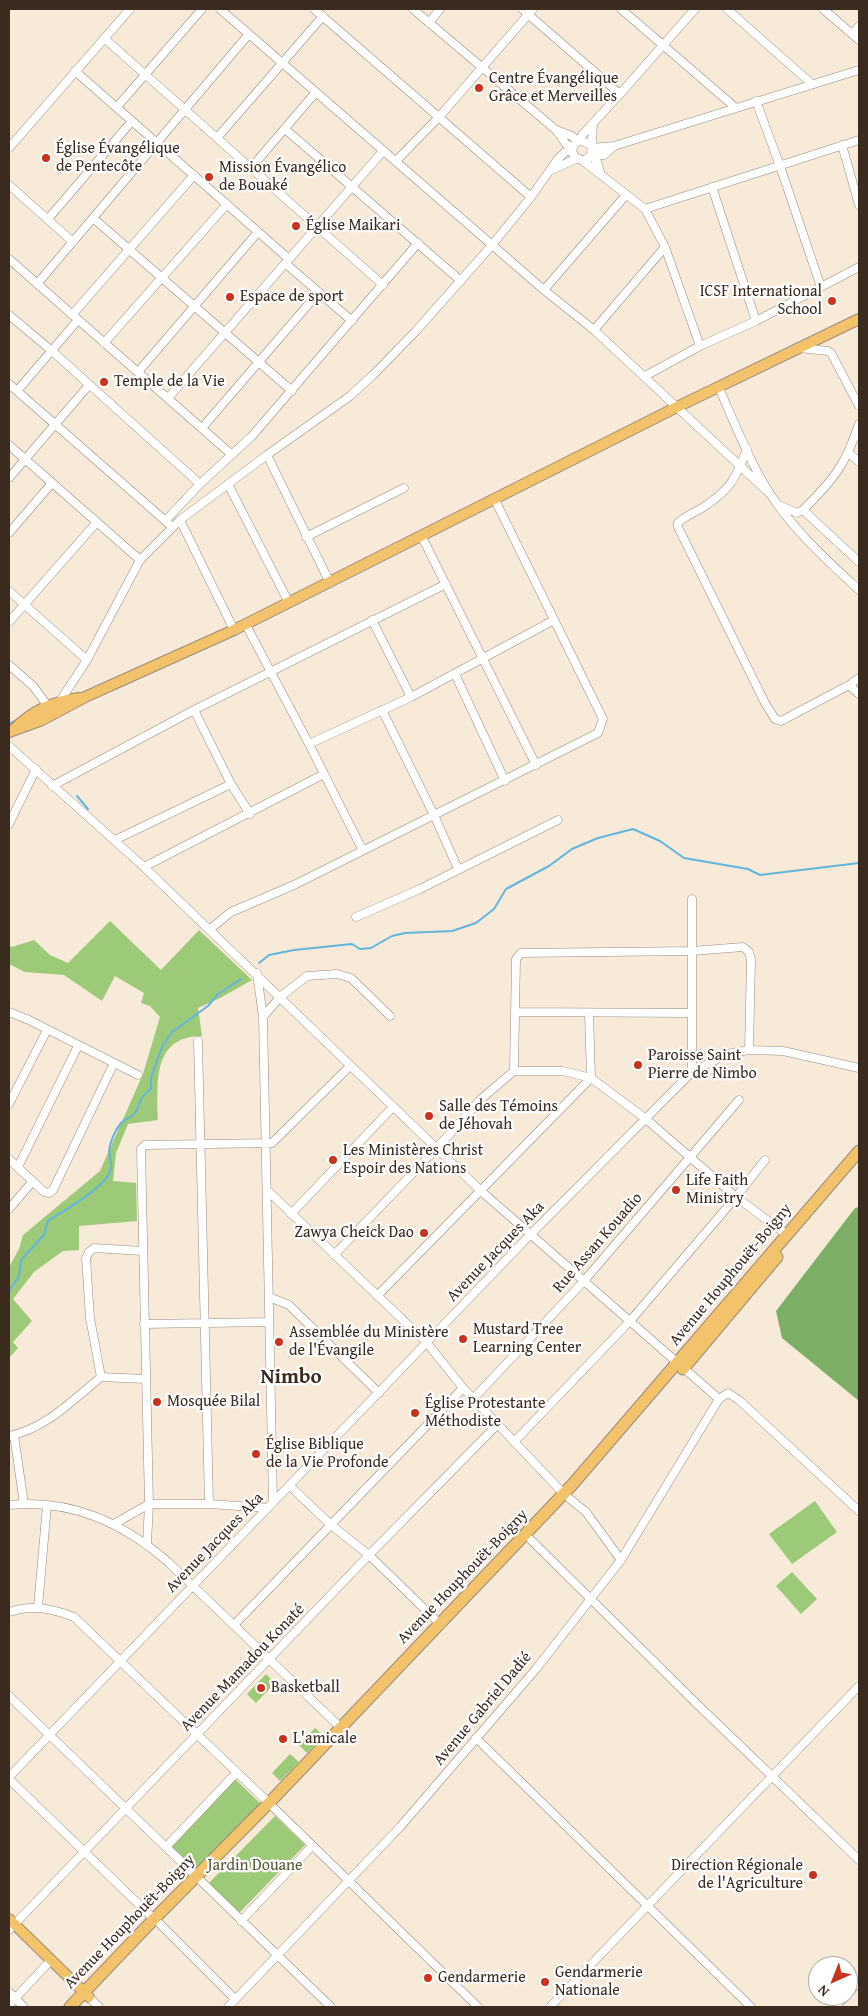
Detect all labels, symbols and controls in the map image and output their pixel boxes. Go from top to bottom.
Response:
place label: Centre Évangélique Grâce et Merveilles [489,69,619,107]
marker: Centre Évangélique Grâce et Merveilles [473,82,485,94]
place label: Église Évangélique de Pentecôte [56,139,180,177]
marker: Église Évangélique de Pentecôte [40,152,52,164]
place label: Mission Évangélico de Bouaké [219,158,346,196]
marker: Mission Évangélico de Bouaké [203,171,215,183]
place label: Église Maikari [306,216,400,236]
marker: Église Maikari [290,220,302,232]
place label: ICSF International School [700,282,822,320]
place label: Espace de sport [240,287,344,307]
marker: Espace de sport [224,291,236,303]
marker: ICSF International School [826,295,838,307]
place label: Temple de la Vie [114,372,225,392]
marker: Temple de la Vie [98,376,110,388]
place label: Paroisse Saint Pierre de Nimbo [648,1046,757,1084]
marker: Paroisse Saint Pierre de Nimbo [632,1059,644,1071]
place label: Salle des Témoins de Jéhovah [439,1097,558,1135]
marker: Salle des Témoins de Jéhovah [423,1110,435,1122]
place label: Les Ministères Christ Espoir des Nations [343,1141,483,1179]
marker: Les Ministères Christ Espoir des Nations [327,1154,339,1166]
place label: Life Faith Ministry [686,1171,748,1209]
marker: Life Faith Ministry [670,1184,682,1196]
street label: Rue Assan Kouadio [549,1189,647,1297]
street label: Avenue Jacques Aka [443,1198,549,1306]
street label: Avenue Houphouët-Boigny [666,1200,796,1350]
place label: Zawya Cheick Dao [294,1223,414,1243]
marker: Zawya Cheick Dao [418,1227,430,1239]
place label: Mustard Tree Learning Center [473,1320,581,1358]
place label: Assemblée du Ministère de l'Évangile [289,1323,448,1361]
marker: Mustard Tree Learning Center [457,1333,469,1345]
marker: Assemblée du Ministère de l'Évangile [273,1336,285,1348]
district label: Nimbo [260,1365,322,1391]
place label: Mosquée Bilal [167,1392,260,1412]
place label: Église Protestante Méthodiste [425,1394,545,1432]
marker: Mosquée Bilal [151,1396,163,1408]
marker: Église Protestante Méthodiste [409,1407,421,1419]
place label: Église Biblique de la Vie Profonde [266,1435,389,1473]
marker: Église Biblique de la Vie Profonde [250,1448,262,1460]
street label: Avenue Jacques Aka [162,1489,268,1597]
street label: Avenue Houphouët-Boigny [394,1506,532,1648]
street label: Avenue Mamadou Konaté [177,1600,309,1736]
street label: Avenue Gabriel Dadié [430,1648,536,1770]
place label: Basketball [271,1678,340,1698]
marker: Basketball [255,1682,267,1694]
place label: L'amicale [293,1729,357,1749]
marker: L'amicale [277,1733,289,1745]
street label: Avenue Houphouët-Boigny [61,1851,199,1993]
park label: Jardin Douane [207,1856,303,1876]
place label: Direction Régionale de l'Agriculture [671,1856,803,1894]
marker: Direction Régionale de l'Agriculture [807,1869,819,1881]
north arrow [808,1956,858,2006]
place label: Gendarmerie Nationale [555,1963,643,2001]
place label: Gendarmerie [438,1968,526,1988]
marker: Gendarmerie [422,1972,434,1984]
marker: Gendarmerie Nationale [539,1976,551,1988]
text: N [813,1981,834,2002]

